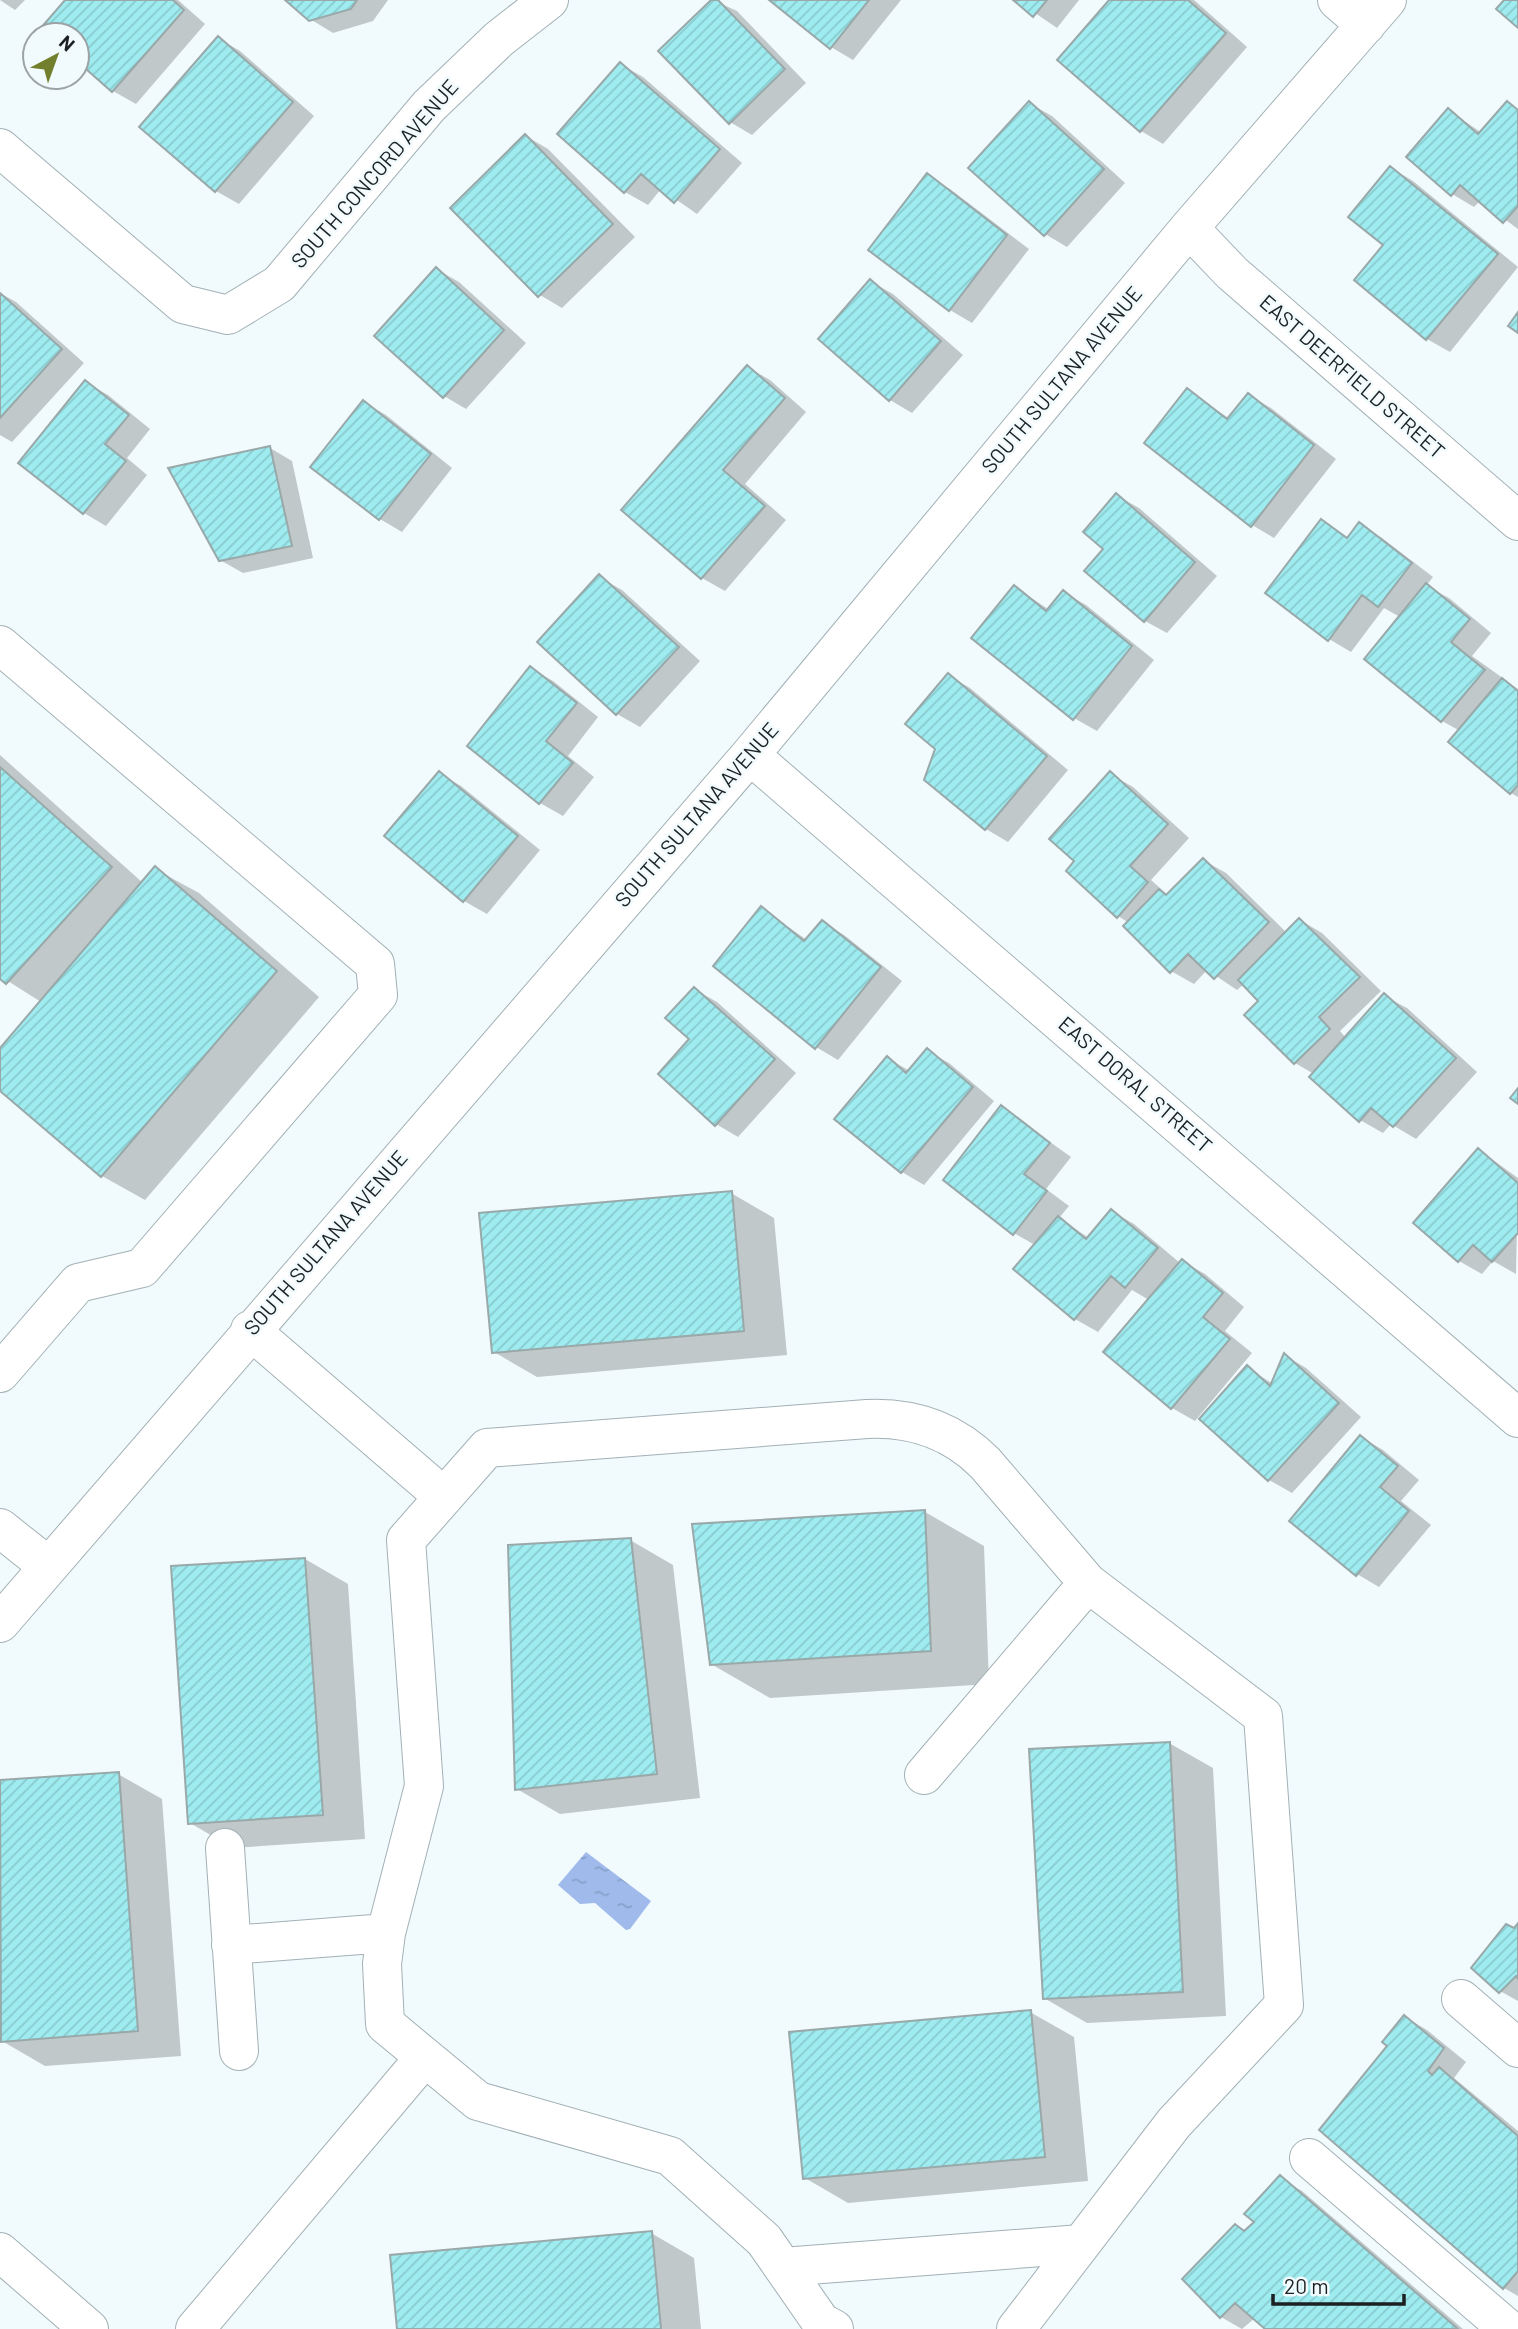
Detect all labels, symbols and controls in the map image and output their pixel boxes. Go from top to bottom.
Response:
north arrow [21,21,91,91]
text: N [55,30,80,56]
street label: SOUTH CONCORD AVENUE [285,74,463,272]
street label: SOUTH SULTANA AVENUE [975,280,1146,478]
street label: EAST DEERFIELD STREET [1255,289,1451,463]
street label: SOUTH SULTANA AVENUE [609,717,783,911]
street label: EAST DORAL STREET [1054,1010,1218,1157]
street label: SOUTH SULTANA AVENUE [238,1145,412,1339]
scale bar [1273,2262,1404,2306]
text: 20 m [1284,2273,1329,2298]

